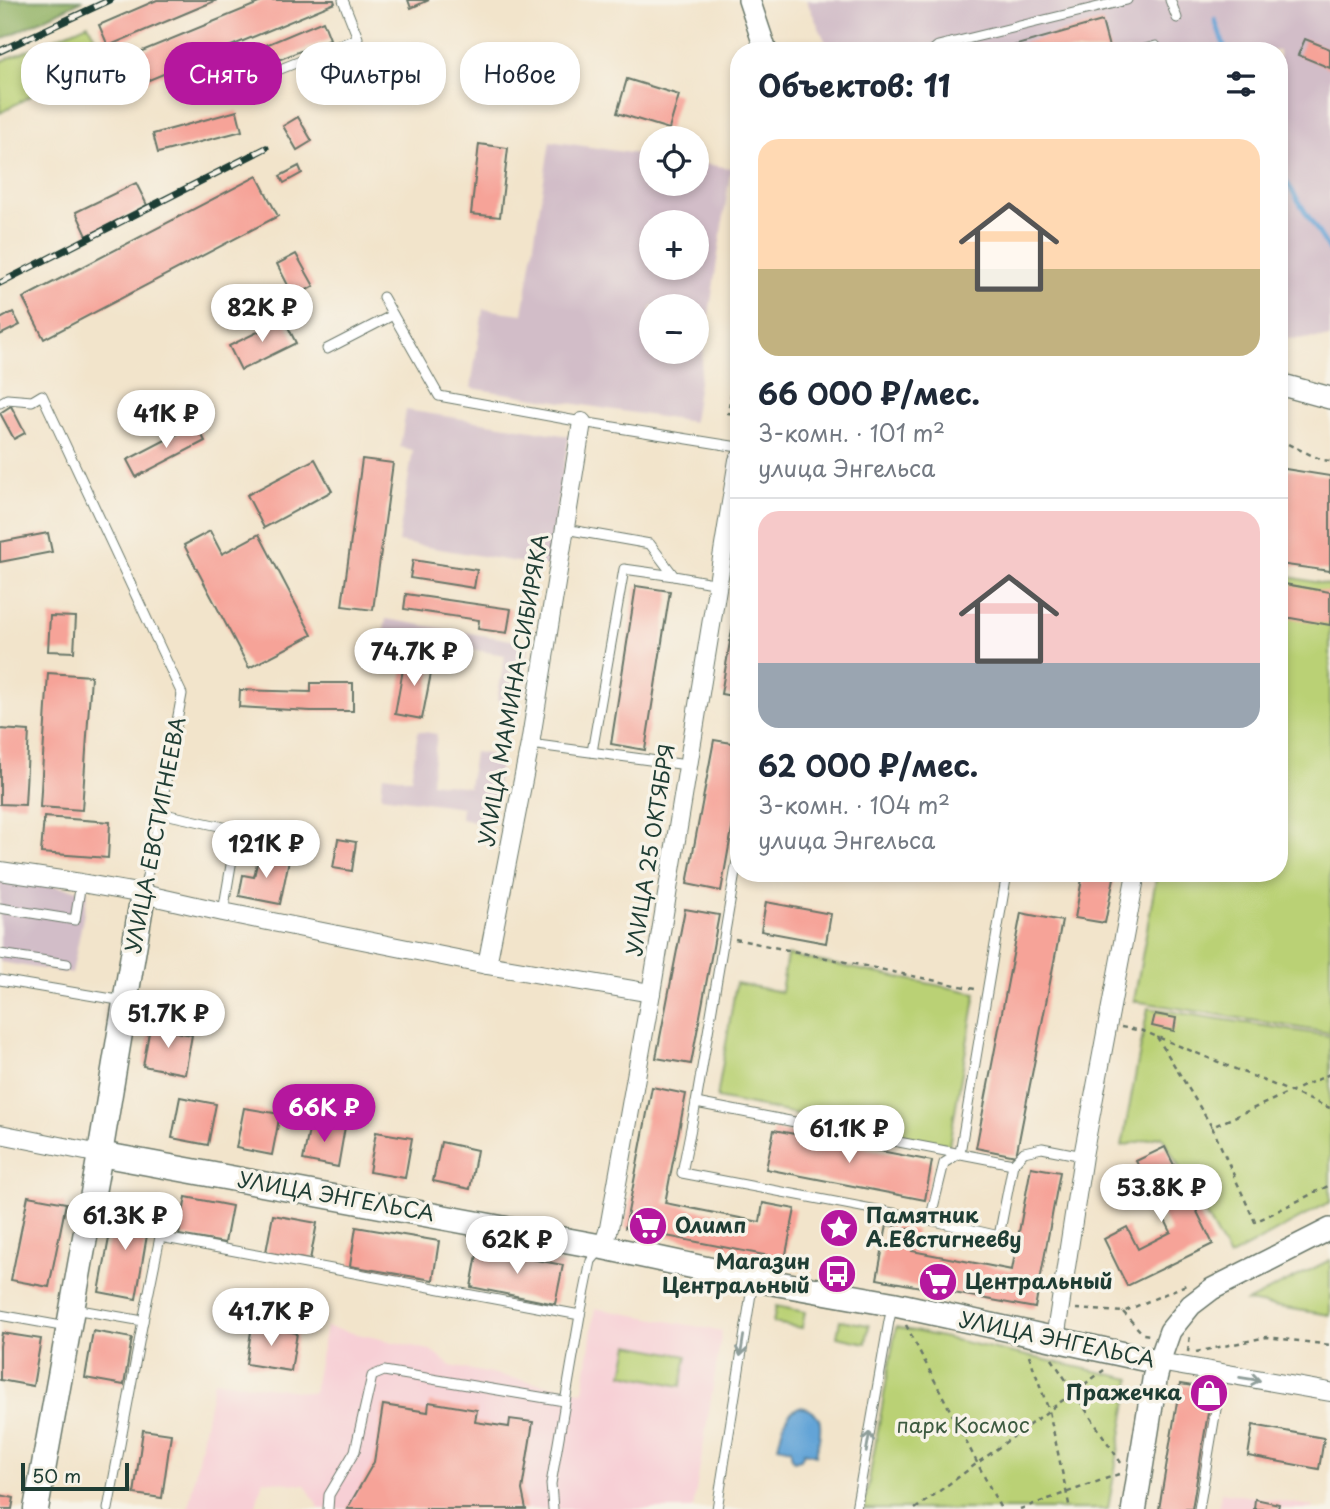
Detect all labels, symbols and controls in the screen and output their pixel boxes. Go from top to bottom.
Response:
chip: Купить [21,42,150,105]
chip: Снять [164,42,282,105]
chip: Фильтры [296,42,446,105]
chip: Новое [460,42,580,105]
text: Объектов: 11 [758,62,951,107]
icon: filters [1222,65,1260,103]
map controls [639,126,709,364]
button: locate [639,126,709,196]
icon: home [946,184,1072,310]
button: + [639,210,709,280]
pin: 82K ₽ [213,284,311,344]
text: 82K ₽ [227,289,297,324]
button: − [639,294,709,364]
text: 66 000 ₽/мес. [758,370,980,415]
pin: 41K ₽ [117,391,215,450]
text: 41K ₽ [133,395,199,430]
text: 3-комн. · 101 m² [758,415,945,450]
text: улица Энгельса [758,450,935,485]
street label: УЛИЦА МАМИНА-СИБИРЯКА [469,531,555,848]
icon: home [946,556,1072,682]
pin: 74.7K ₽ [349,628,479,688]
text: 74.7K ₽ [370,633,458,668]
street label: УЛИЦА ЕВСТИГНЕЕВА [115,714,193,955]
street label: УЛИЦА 25 ОКТЯБРЯ [616,741,682,958]
text: 62 000 ₽/мес. [758,742,978,787]
text: 3-комн. · 104 m² [758,787,950,822]
pin: 121K ₽ [209,820,323,880]
text: улица Энгельса [758,822,935,857]
text: 121K ₽ [228,825,304,860]
pin: 51.7K ₽ [103,990,233,1050]
text: 51.7K ₽ [127,995,209,1030]
pin: 66K ₽ [275,1084,373,1144]
text: 66K ₽ [288,1089,360,1124]
pin: 61.1K ₽ [784,1106,914,1165]
text: 61.1K ₽ [809,1110,889,1145]
street label: УЛИЦА ЭНГЕЛЬСА [235,1162,437,1228]
pin: 53.8K ₽ [1096,1164,1226,1224]
text: 53.8K ₽ [1116,1169,1206,1204]
pin: 61.3K ₽ [60,1192,190,1252]
text: 61.3K ₽ [83,1197,167,1232]
place label: Памятник А.Евстигнееву [866,1198,1021,1254]
supermarket icon: Олимп [627,1205,669,1247]
place icon: Памятник А.Евстигнееву [818,1207,860,1249]
place label: Олимп [675,1208,746,1240]
pin: 62K ₽ [468,1216,566,1276]
text: 62K ₽ [482,1221,552,1256]
place label: Магазин Центральный [662,1244,810,1300]
bus stop icon: Магазин Центральный [816,1253,858,1295]
supermarket icon: Центральный [917,1261,959,1303]
place label: Центральный [965,1264,1113,1296]
pin: 41.7K ₽ [206,1288,336,1348]
text: 41.7K ₽ [228,1293,314,1328]
street label: УЛИЦА ЭНГЕЛЬСА [957,1302,1158,1374]
one-way arrow [735,1334,748,1357]
shop icon: Пражечка [1188,1372,1230,1414]
one-way arrow [1238,1373,1261,1386]
place label: Пражечка [1066,1375,1182,1407]
park label: парк Космос [896,1408,1030,1440]
one-way arrow [862,1431,875,1454]
scale bar [21,1460,130,1492]
text: 50 m [32,1461,81,1489]

